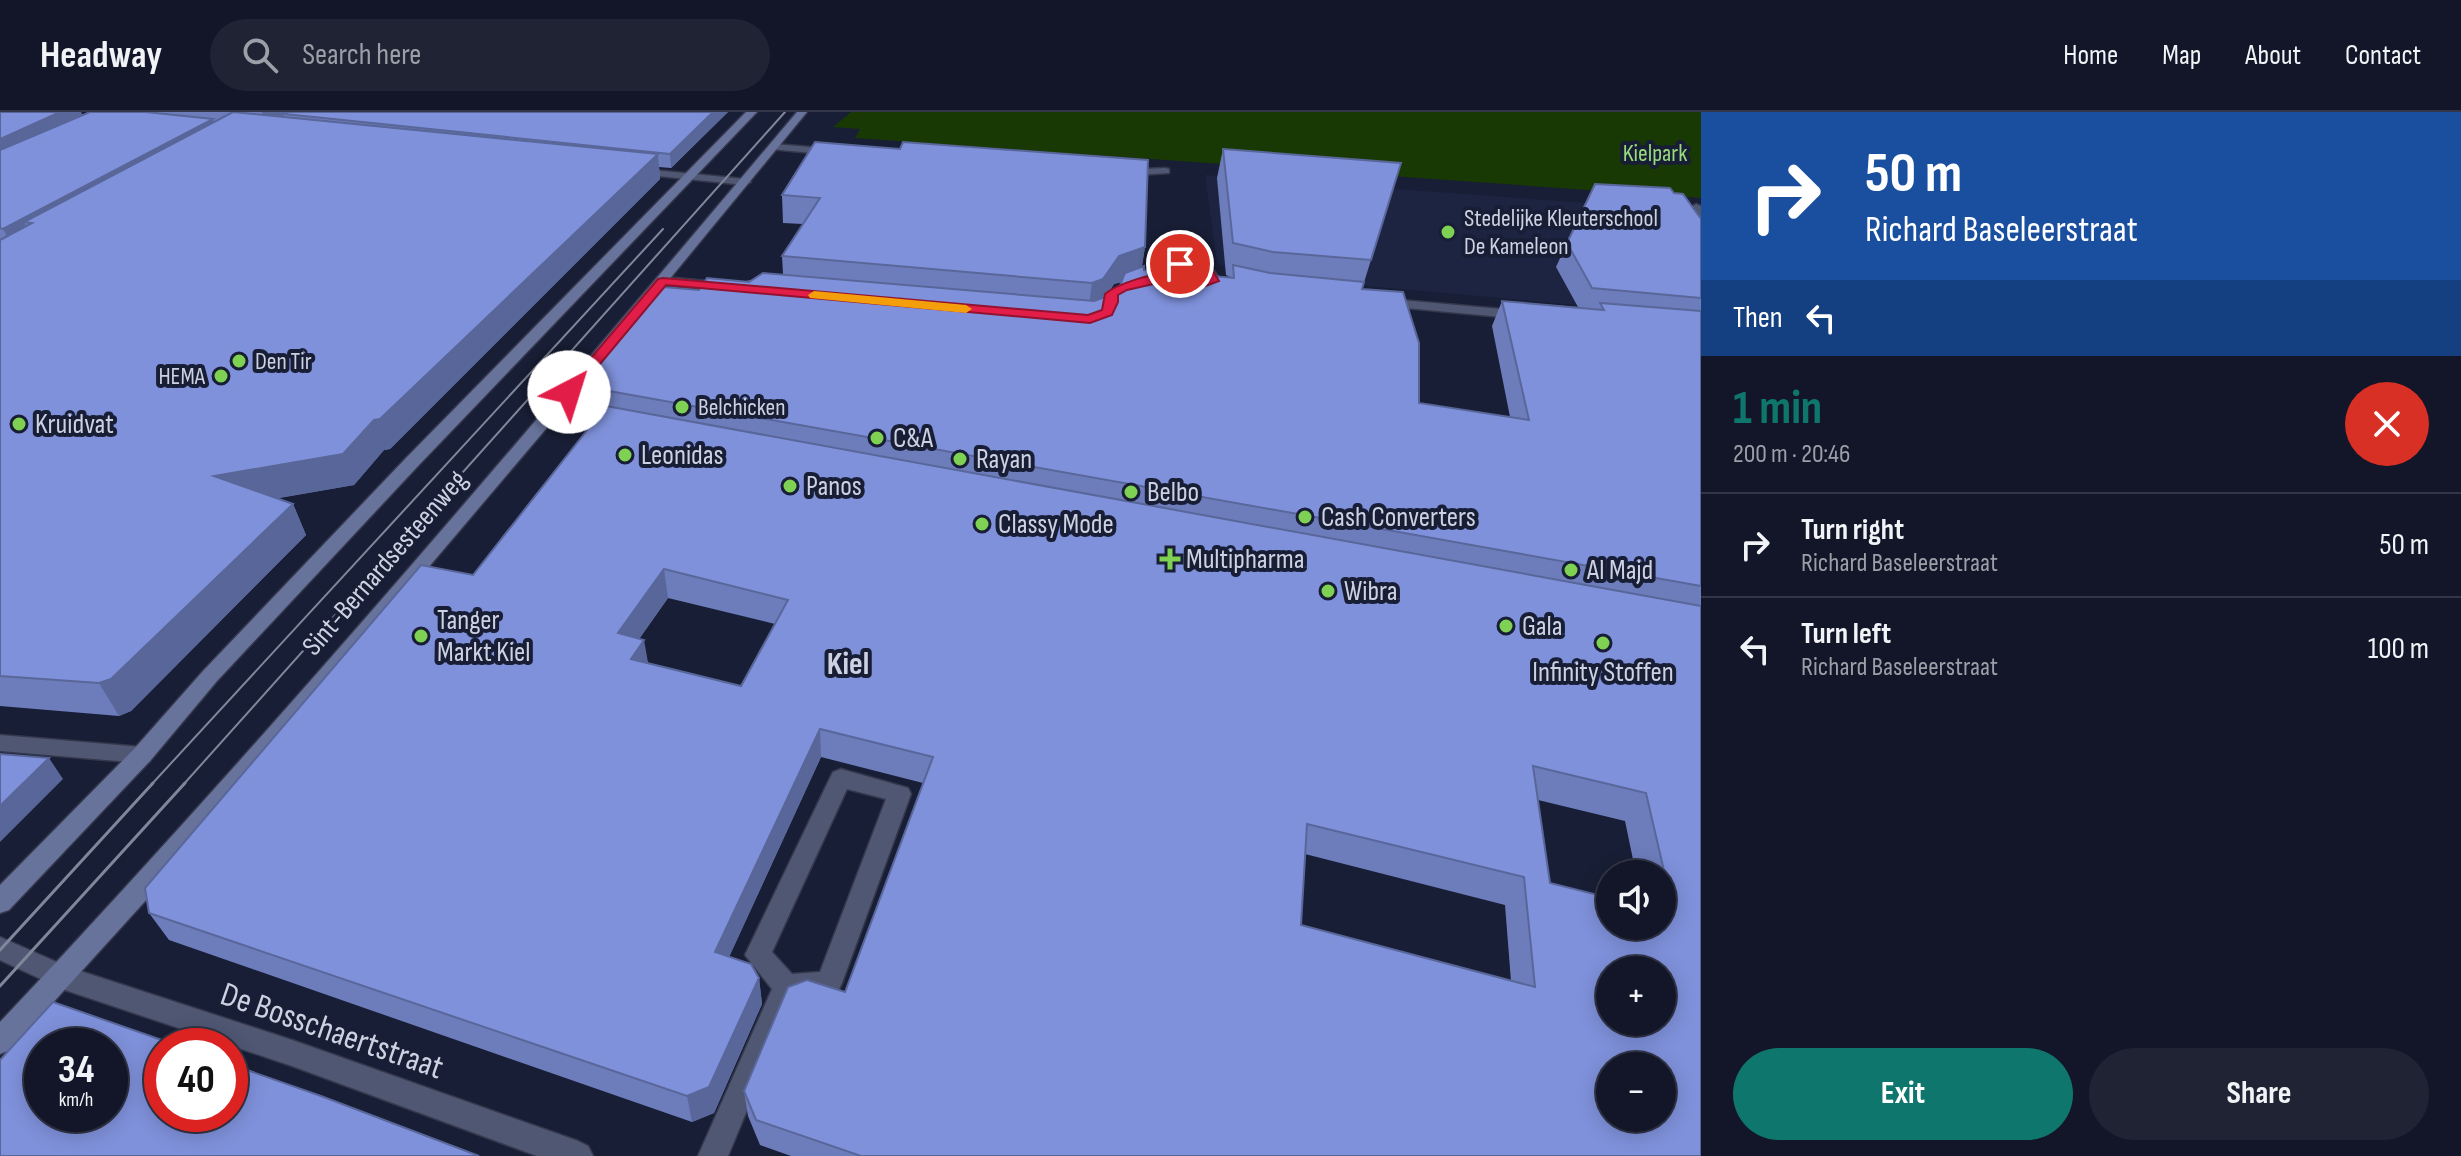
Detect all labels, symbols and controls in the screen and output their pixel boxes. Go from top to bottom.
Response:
search box [210,19,770,91]
text: Headway [40,33,162,78]
icon: search [238,33,282,77]
text: Search here [302,37,421,73]
text: Home [2063,39,2118,72]
text: Map [2162,39,2201,72]
text: About [2245,39,2301,72]
text: Contact [2345,39,2421,72]
park label: Kielpark [1623,139,1687,168]
text: 50 m [1865,141,1962,208]
icon: right [1733,144,1837,248]
place label: Stedelijke Kleuterschool De Kameleon [1464,204,1658,261]
text: Richard Baseleerstraat [1865,209,2138,252]
marker: Stedelijke Kleuterschool De Kameleon [1439,223,1457,241]
pin [1146,230,1214,298]
icon: arrive [1158,242,1202,286]
icon: left [1799,296,1843,340]
text: Then [1733,300,1783,336]
place label: Den Tir [255,347,312,376]
position arrow [527,350,611,434]
marker: Den Tir [230,352,248,370]
place label: HEMA [158,362,206,391]
marker: HEMA [212,367,230,385]
text: 1 min [1733,380,1822,437]
button: close [2345,382,2429,466]
place label: Belchicken [698,393,785,422]
marker: Belchicken [673,398,691,416]
place label: Kruidvat [35,408,114,441]
marker: Kruidvat [10,415,28,433]
place label: C&A [893,422,934,455]
marker: C&A [868,429,886,447]
place label: Leonidas [641,439,724,472]
text: 200 m · 20:46 [1733,439,1850,470]
place label: Rayan [976,443,1032,476]
marker: Leonidas [616,446,634,464]
marker: Rayan [951,450,969,468]
street label: Sint-Bernardsesteenweg [296,464,474,662]
place label: Panos [806,470,862,503]
place label: Belbo [1147,476,1199,509]
marker: Panos [781,477,799,495]
marker: Belbo [1122,483,1140,501]
place label: Cash Converters [1321,501,1476,534]
place label: Classy Mode [998,508,1114,541]
marker: Cash Converters [1296,508,1314,526]
text: Turn right [1801,512,1904,548]
marker: Classy Mode [973,515,991,533]
icon: right [1733,523,1777,567]
text: 50 m [2380,527,2429,563]
place label: Multipharma [1186,543,1304,576]
text: Richard Baseleerstraat [1801,548,1998,579]
marker: Multipharma [1161,550,1179,568]
place label: Al Majd [1586,554,1653,587]
marker: Al Majd [1562,561,1580,579]
place label: Wibra [1344,575,1397,608]
marker: Wibra [1319,582,1337,600]
place label: Tanger Markt Kiel [437,604,531,669]
place label: Gala [1522,610,1563,643]
text: Turn left [1801,616,1891,652]
marker: Gala [1497,617,1515,635]
marker: Tanger Markt Kiel [412,627,430,645]
icon: left [1733,627,1777,671]
text: 100 m [2368,631,2429,667]
marker: Infinity Stoffen [1594,634,1612,652]
district label: Kiel [827,645,869,684]
text: Richard Baseleerstraat [1801,652,1998,683]
place label: Infinity Stoffen [1532,656,1674,689]
map controls [1596,860,1676,1132]
button: sound [1596,860,1676,940]
button: + [1596,956,1676,1036]
street label: De Bosschaertstraat [215,974,449,1088]
speed limit sign: 40 [144,1028,248,1132]
text: 34 [58,1046,94,1094]
button: Exit [1733,1048,2073,1140]
button: Share [2089,1048,2429,1140]
button: − [1596,1052,1676,1132]
text: km/h [59,1088,93,1112]

